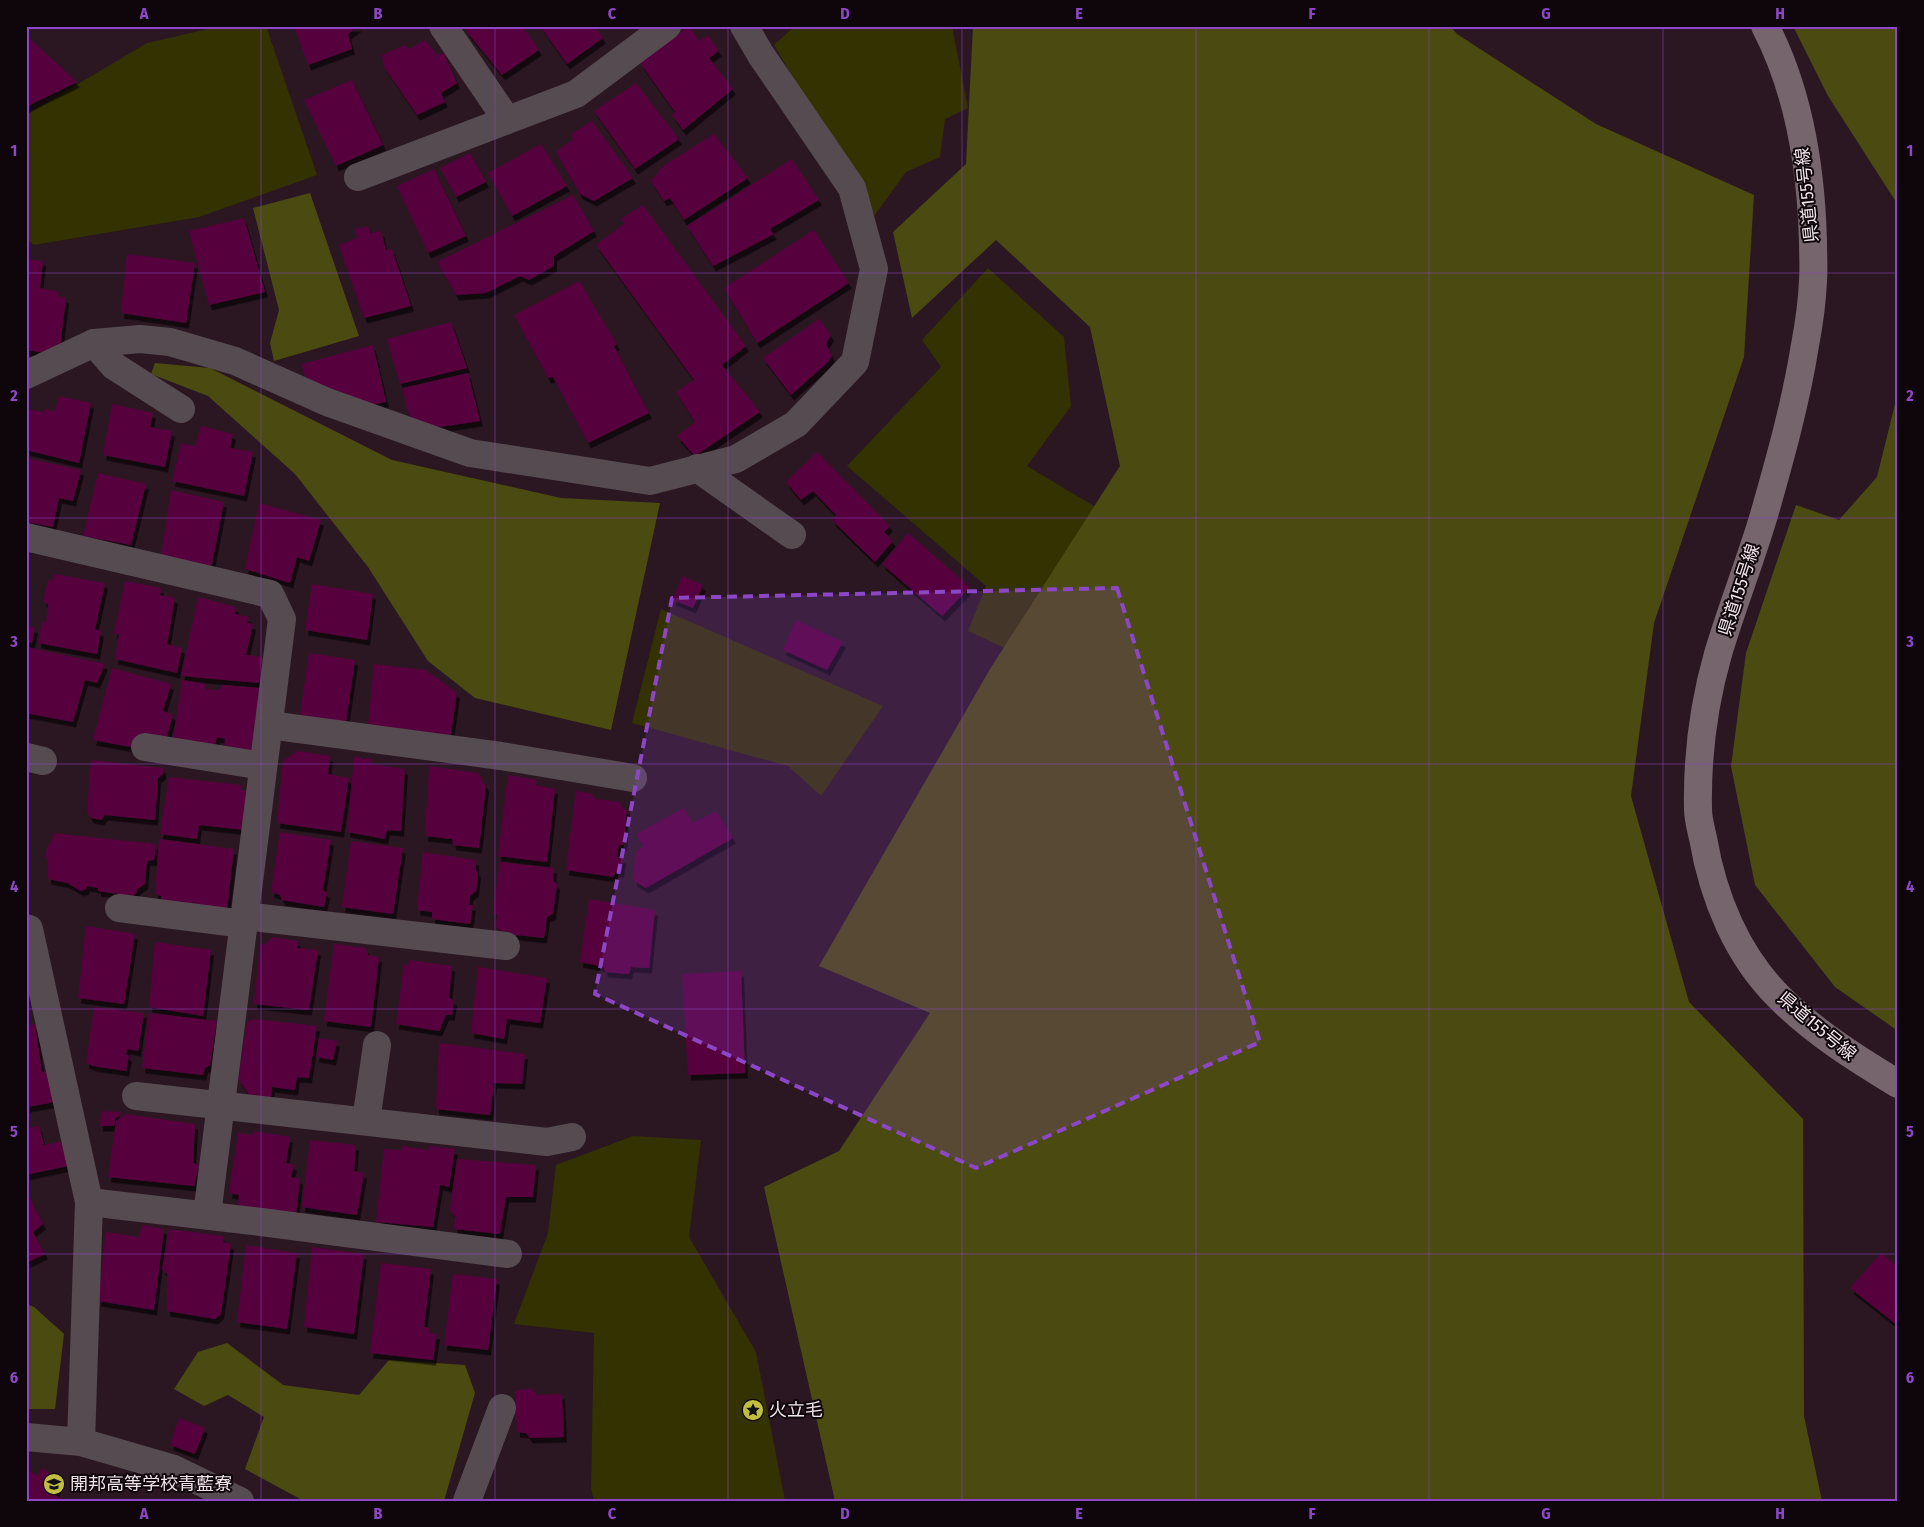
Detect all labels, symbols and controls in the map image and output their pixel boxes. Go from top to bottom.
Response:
text: A [139,4,149,23]
text: B [374,4,383,23]
text: C [608,4,617,23]
text: D [840,4,850,23]
text: E [1075,4,1083,23]
text: F [1308,4,1316,23]
text: G [1541,4,1551,23]
text: H [1775,4,1785,23]
text: 1 [11,141,17,160]
text: 1 [1907,141,1913,160]
street label: 県道155号線 [1791,146,1823,244]
text: 2 [9,386,18,405]
text: 2 [1905,386,1914,405]
street label: 県道155号線 [1714,541,1764,639]
text: 3 [9,632,18,651]
text: 3 [1905,632,1914,651]
text: 4 [10,877,18,896]
text: 4 [1906,877,1914,896]
street label: 県道155号線 [1773,987,1861,1065]
text: 5 [10,1122,18,1141]
text: 5 [1906,1122,1914,1141]
text: 6 [10,1368,18,1387]
text: 6 [1906,1368,1914,1387]
place icon: 火立毛 [741,1398,765,1422]
place label: 火立毛 [769,1399,823,1421]
school or university icon: 開邦高等学校青藍寮 [42,1472,66,1496]
place label: 開邦高等学校青藍寮 [70,1473,232,1495]
text: A [139,1504,149,1523]
text: B [374,1504,383,1523]
text: C [608,1504,617,1523]
text: D [840,1504,850,1523]
text: E [1075,1504,1083,1523]
text: F [1308,1504,1316,1523]
text: G [1541,1504,1551,1523]
text: H [1775,1504,1785,1523]

